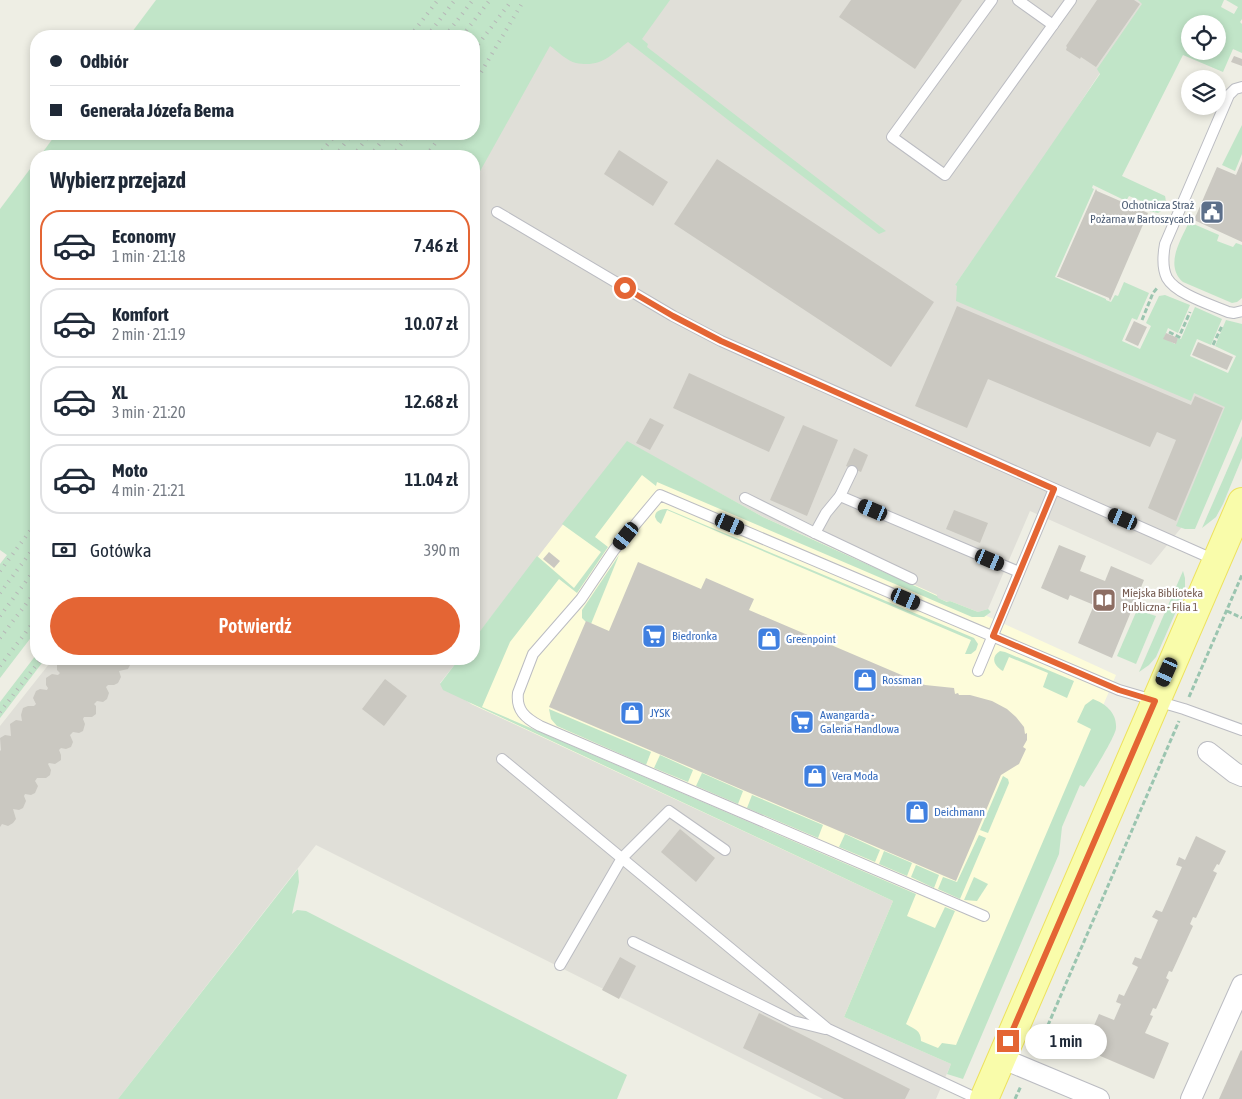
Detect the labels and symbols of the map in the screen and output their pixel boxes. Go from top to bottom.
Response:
place label: Ochotnicza Straż Pożarna w Bartoszycach [1090,198,1195,226]
public building icon: Ochotnicza Straż Pożarna w Bartoszycach [1199,199,1225,225]
route start [614,277,636,299]
car [856,497,889,523]
car [1106,506,1139,532]
car [713,511,746,537]
car [610,520,641,552]
car [973,547,1006,573]
car [889,586,922,612]
place label: Miejska Biblioteka Publiczna - Filia 1 [1122,586,1203,614]
library icon: Miejska Biblioteka Publiczna - Filia 1 [1091,587,1117,613]
supermarket icon: Biedronka [641,623,667,649]
shop icon: Greenpoint [756,626,782,652]
place label: Biedronka [672,629,717,643]
place label: Greenpoint [786,632,836,646]
car [1154,655,1179,689]
shop icon: Rossman [852,667,878,693]
place label: Rossman [882,673,922,687]
shop icon: JYSK [619,700,645,726]
place label: JYSK [650,706,670,720]
place label: Awangarda - Galeria Handlowa [820,708,899,736]
supermarket icon: Awangarda - Galeria Handlowa [789,709,815,735]
shop icon: Vera Moda [802,763,828,789]
place label: Vera Moda [832,769,878,783]
shop icon: Deichmann [904,799,930,825]
place label: Deichmann [934,805,985,819]
callout: 1 min [1026,1024,1108,1058]
route end [997,1030,1019,1052]

